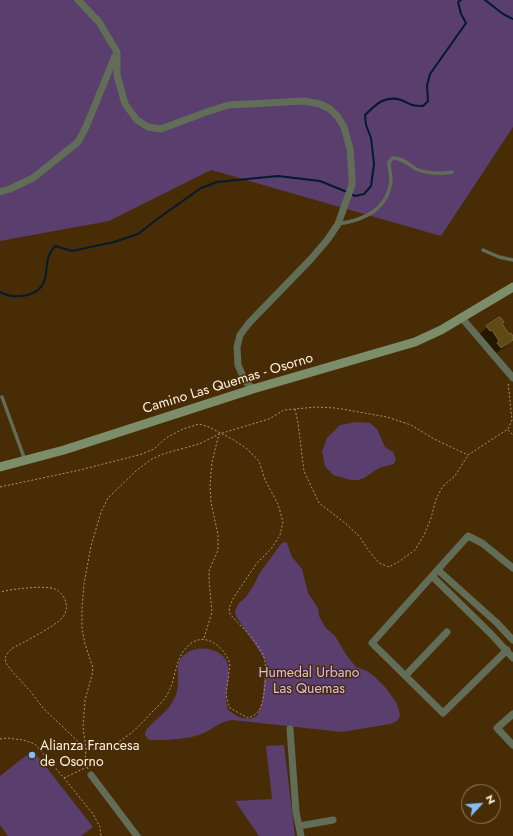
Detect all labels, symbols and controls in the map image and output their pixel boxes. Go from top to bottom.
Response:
street label: Camino Las Quemas - Osorno [141,350,315,418]
park label: Humedal Urbano Las Quemas [259,666,359,698]
place label: Alianza Francesa de Osorno [40,739,139,772]
marker: Alianza Francesa de Osorno [27,750,37,760]
north arrow [461,784,501,824]
text: N [482,792,500,807]

